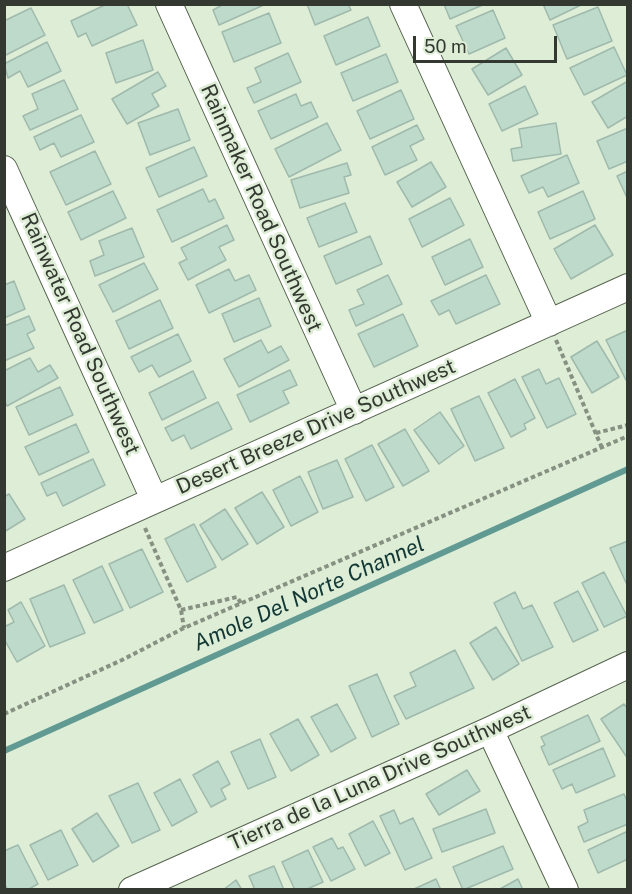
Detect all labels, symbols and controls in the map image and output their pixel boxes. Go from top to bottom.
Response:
scale bar [416,24,560,62]
text: 50 m [424,36,467,57]
street label: Rainmaker Road Southwest [195,80,327,336]
street label: Rainwater Road Southwest [15,209,145,459]
street label: Desert Breeze Drive Southwest [173,354,459,500]
water label: Amole Del Norte Channel [189,531,429,657]
street label: Tierra de la Luna Drive Southwest [225,700,535,856]

